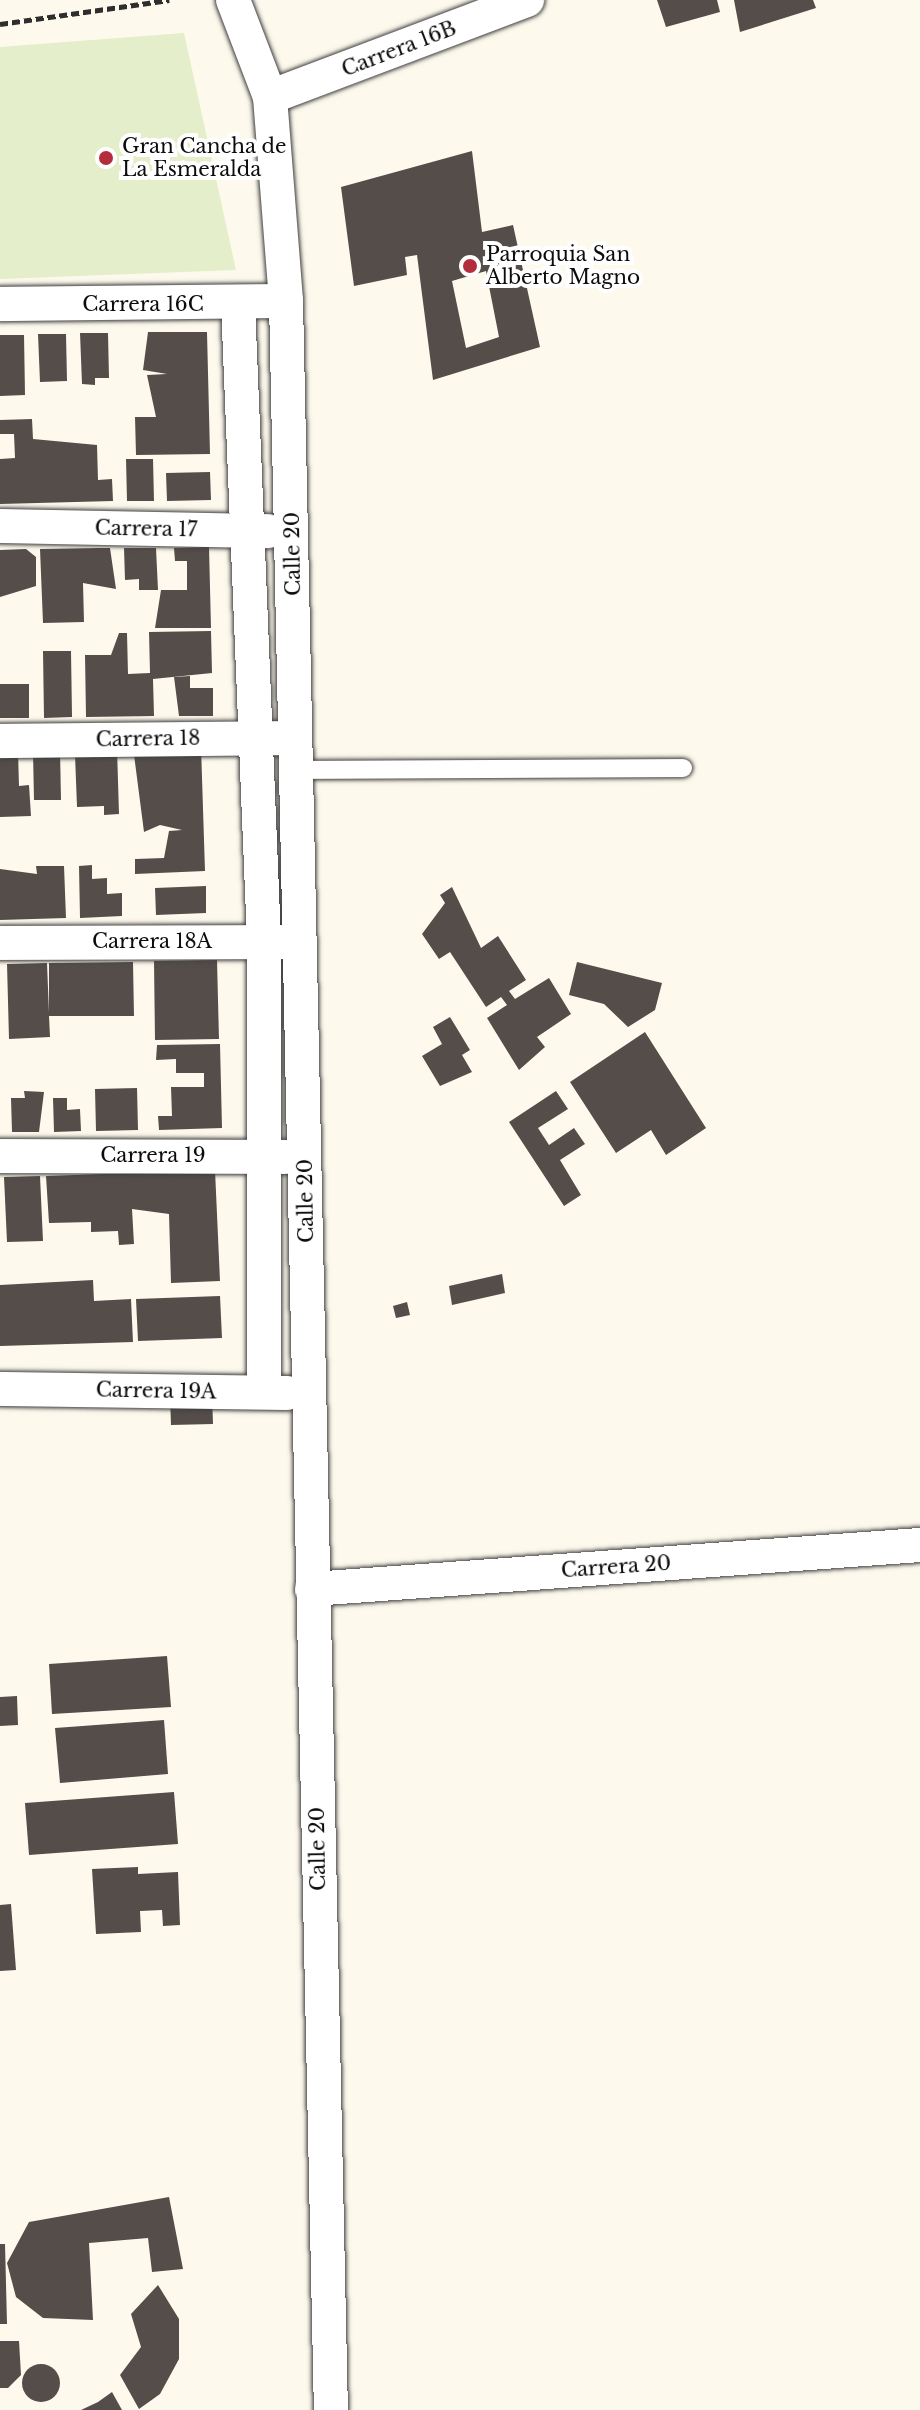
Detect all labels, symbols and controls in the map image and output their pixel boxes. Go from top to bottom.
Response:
street label: Carrera 16B [338,16,460,82]
place label: Gran Cancha de La Esmeralda [122,134,287,181]
marker: Gran Cancha de La Esmeralda [97,149,115,167]
place label: Parroquia San Alberto Magno [486,242,640,289]
marker: Parroquia San Alberto Magno [461,257,479,275]
street label: Carrera 16C [82,292,204,316]
street label: Calle 20 [280,512,306,596]
street label: Carrera 17 [94,516,198,542]
street label: Carrera 18 [95,726,201,752]
street label: Carrera 18A [92,929,212,953]
street label: Carrera 19 [100,1143,206,1167]
street label: Calle 20 [293,1159,319,1243]
street label: Carrera 19A [95,1378,217,1404]
street label: Carrera 20 [560,1551,672,1583]
street label: Calle 20 [305,1807,331,1891]

